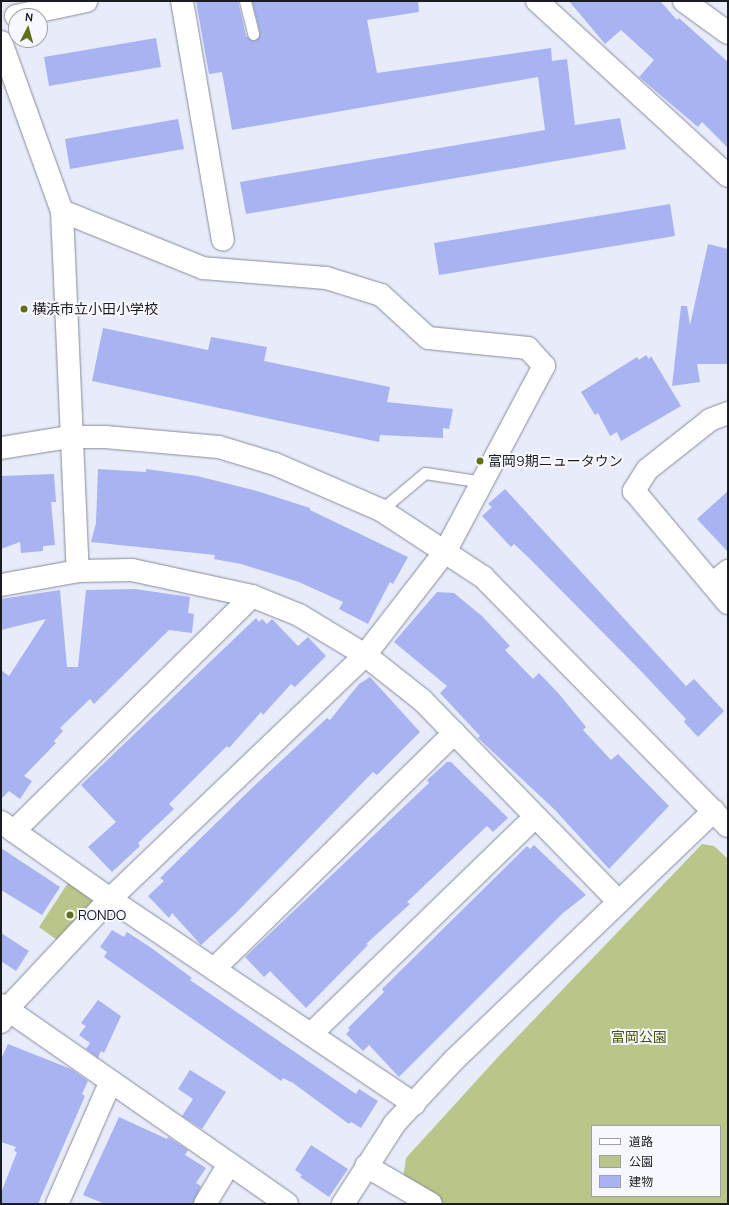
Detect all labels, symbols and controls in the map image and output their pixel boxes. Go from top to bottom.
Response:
north arrow [8,8,48,48]
text: N [24,9,34,24]
place label: 横浜市立小田小学校 [32,301,158,317]
marker: 横浜市立小田小学校 [19,304,29,314]
place label: 富岡9期ニュータウン [488,453,623,469]
marker: 富岡9期ニュータウン [475,456,485,466]
place label: RONDO [78,907,126,923]
marker: RONDO [65,910,75,920]
park label: 富岡公園 [611,1029,667,1045]
legend [591,1125,721,1197]
text: 道路 [629,1133,653,1150]
text: 公園 [629,1153,653,1170]
text: 建物 [629,1173,653,1190]

